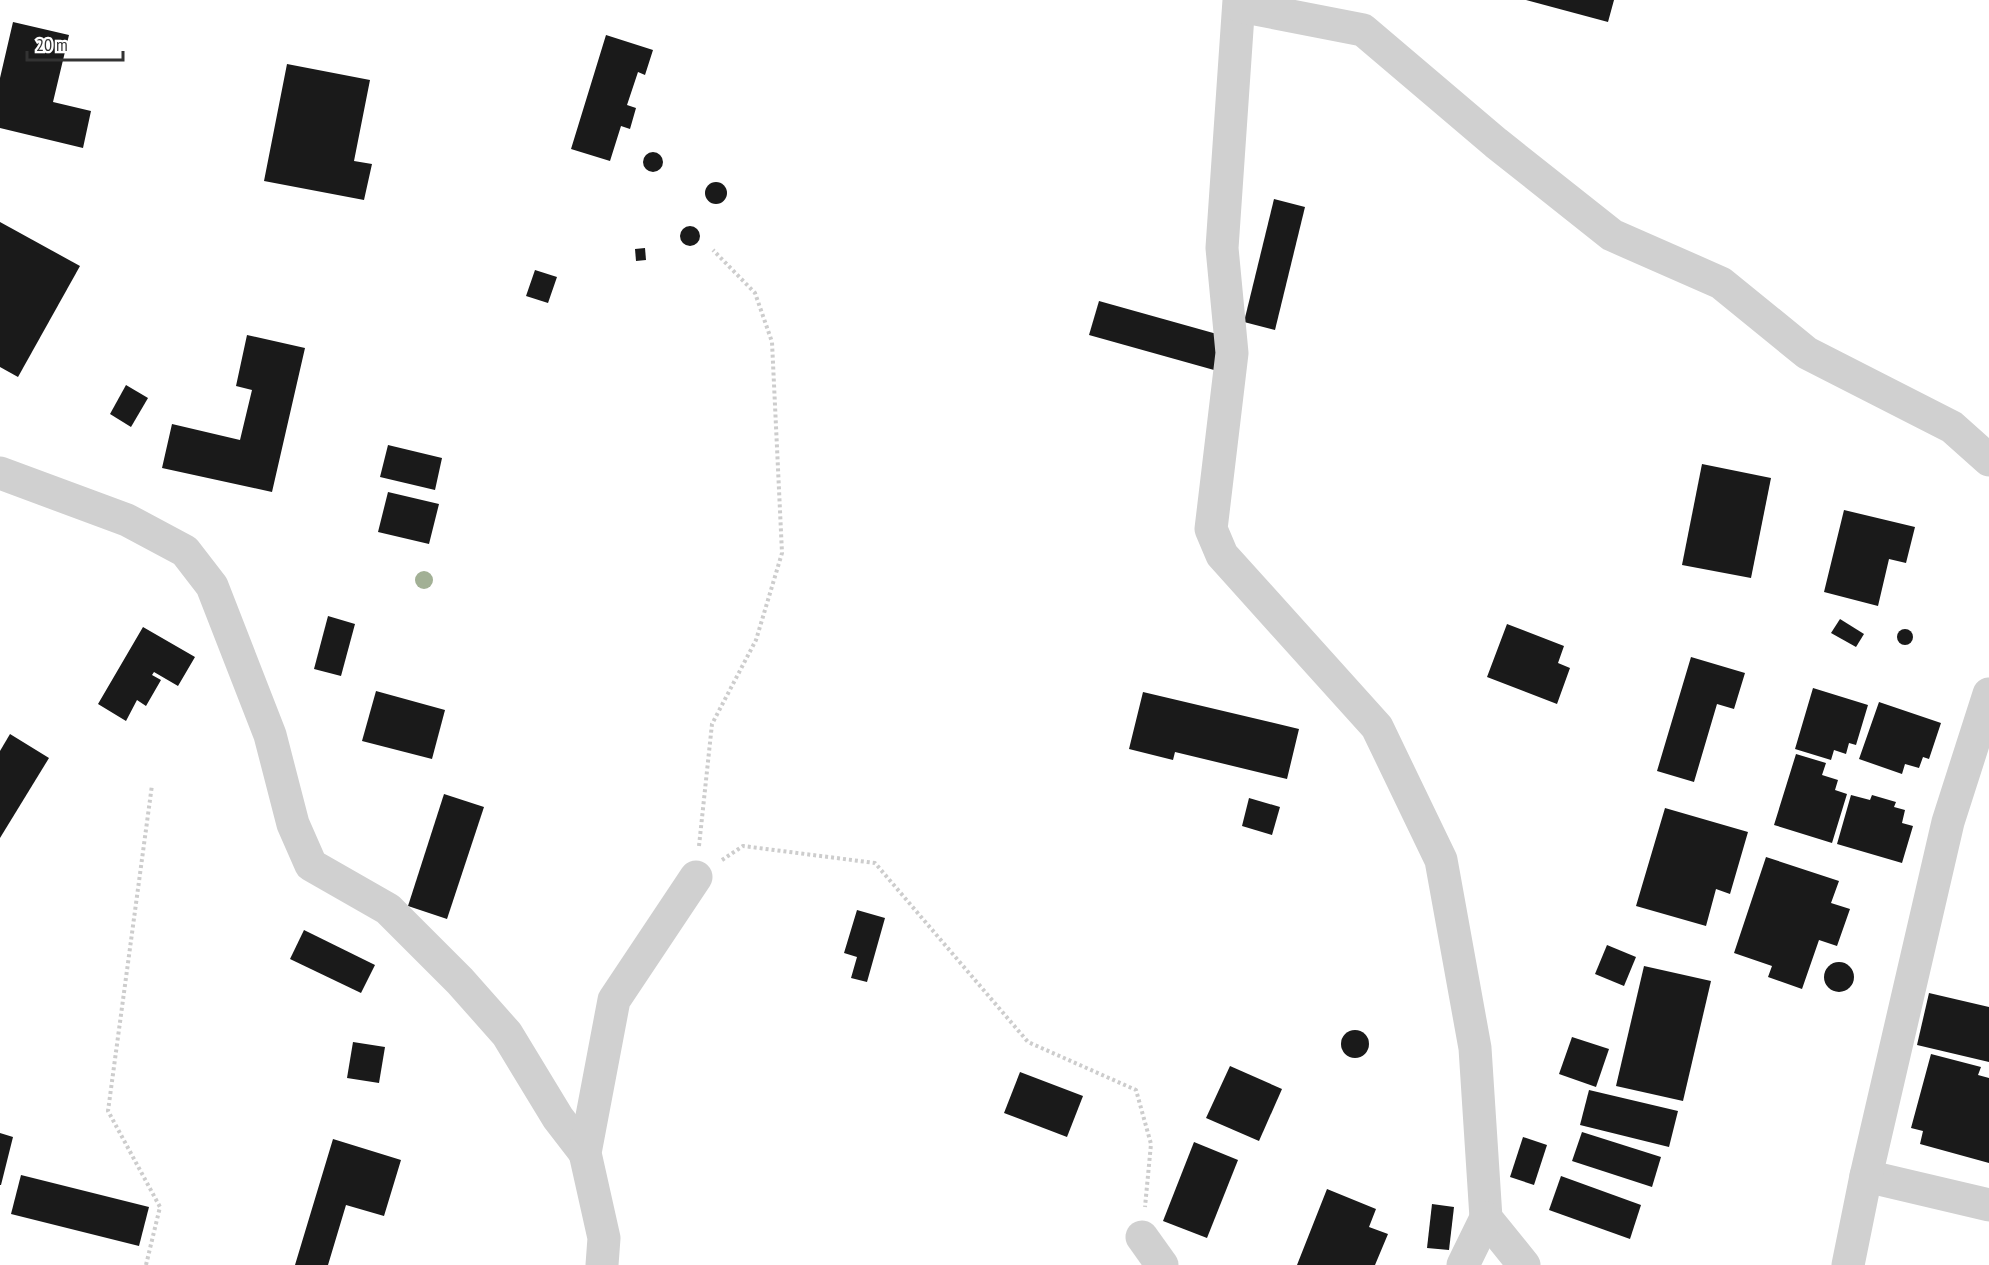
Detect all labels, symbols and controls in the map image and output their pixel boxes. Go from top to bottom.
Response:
scale bar [27,24,123,62]
text: 20 m [36,33,68,56]

